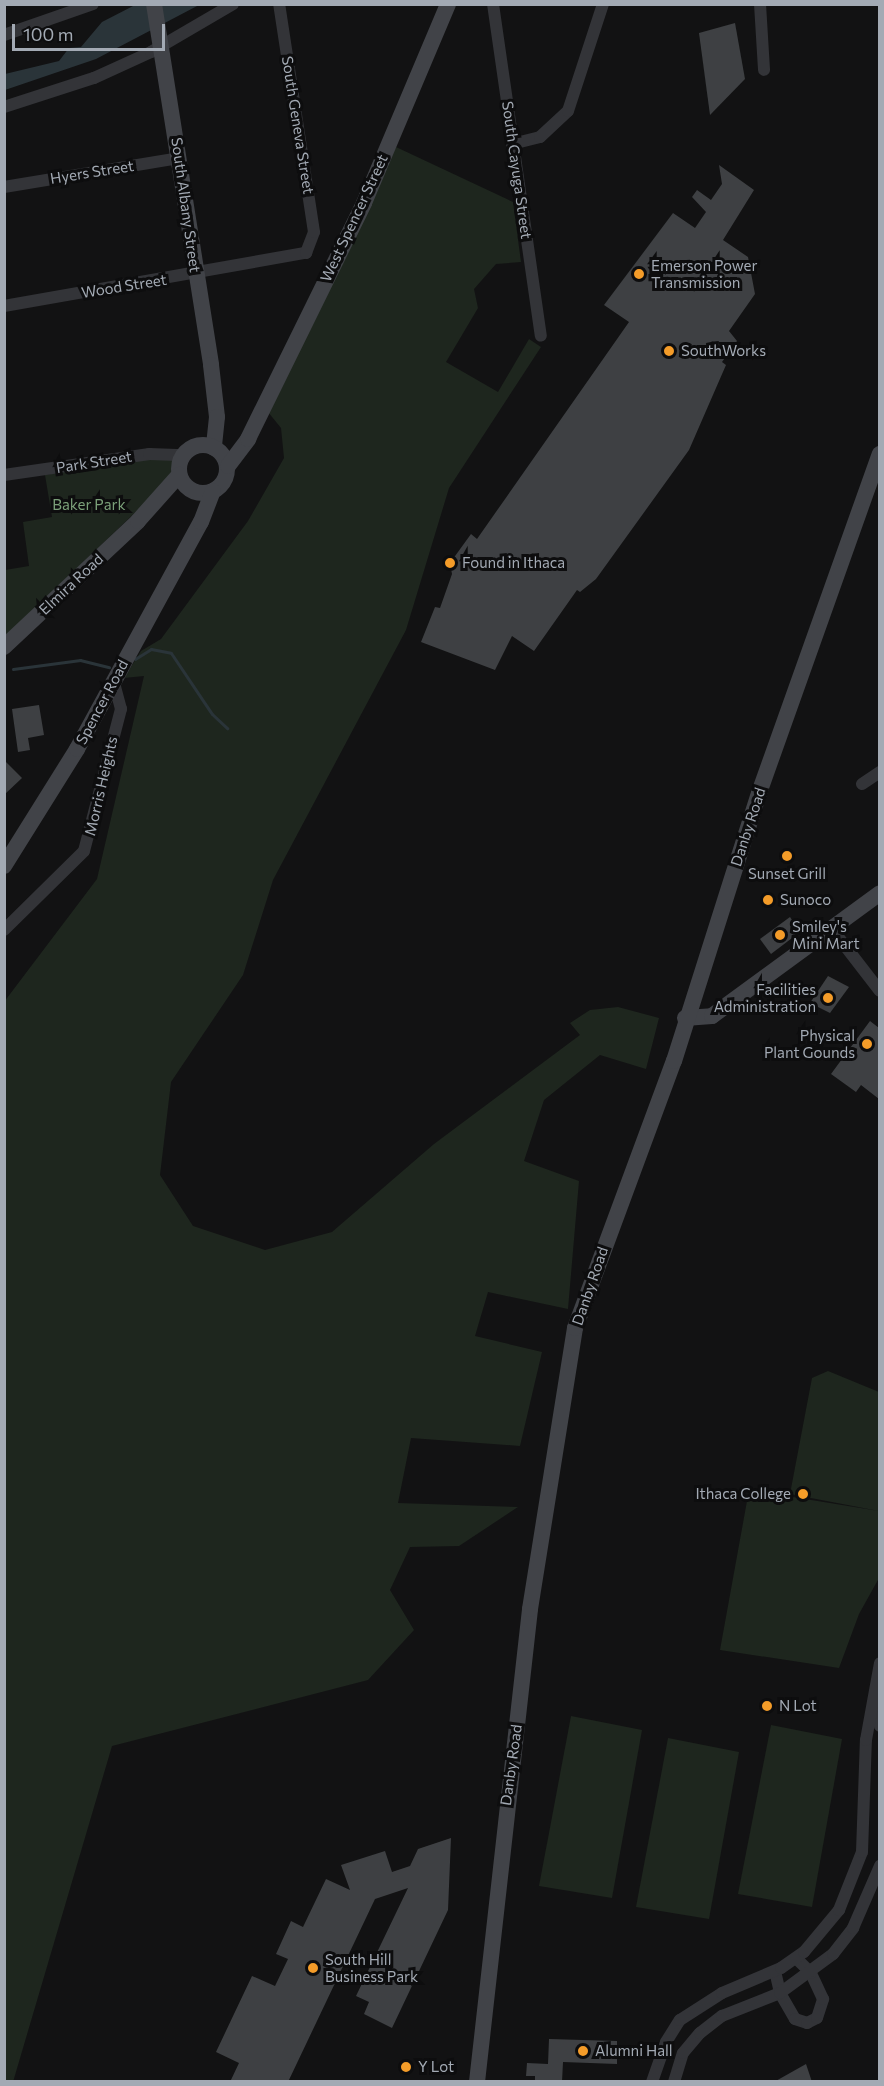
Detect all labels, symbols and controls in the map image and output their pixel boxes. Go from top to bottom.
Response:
scale bar [15,12,168,50]
text: 100 m [23,23,73,45]
street label: South Geneva Street [278,55,318,195]
street label: South Cayuga Street [498,100,536,240]
street label: South Albany Street [168,136,204,274]
street label: West Spencer Street [317,151,391,285]
street label: Hyers Street [49,157,135,187]
place label: Emerson Power Transmission [651,256,757,291]
marker: Emerson Power Transmission [632,267,646,281]
street label: Wood Street [80,270,168,302]
place label: SouthWorks [681,342,766,360]
marker: SouthWorks [662,344,676,358]
street label: Park Street [55,447,133,477]
park label: Baker Park [52,496,126,514]
street label: Elmira Road [35,550,107,618]
place label: Found in Ithaca [462,554,565,572]
marker: Found in Ithaca [443,556,457,570]
street label: Spencer Road [72,657,132,747]
street label: Morris Heights [81,735,121,837]
street label: Danby Road [727,785,769,869]
marker: Sunset Grill [780,849,794,863]
place label: Sunset Grill [748,865,826,883]
place label: Sunoco [780,891,831,909]
marker: Sunoco [761,893,775,907]
place label: Smiley's Mini Mart [792,917,860,952]
marker: Smiley's Mini Mart [773,928,787,942]
place label: Facilities Administration [714,980,816,1015]
marker: Facilities Administration [821,991,835,1005]
place label: Physical Plant Gounds [764,1026,855,1061]
marker: Physical Plant Gounds [860,1037,874,1051]
street label: Danby Road [568,1244,612,1328]
place label: Ithaca College [695,1485,791,1503]
marker: Ithaca College [796,1487,810,1501]
place label: N Lot [779,1697,817,1715]
marker: N Lot [760,1699,774,1713]
street label: Danby Road [496,1723,526,1807]
place label: South Hill Business Park [325,1950,418,1985]
marker: South Hill Business Park [306,1961,320,1975]
place label: Alumni Hall [595,2042,673,2060]
marker: Alumni Hall [576,2044,590,2058]
place label: Y Lot [418,2058,454,2076]
marker: Y Lot [399,2060,413,2074]

